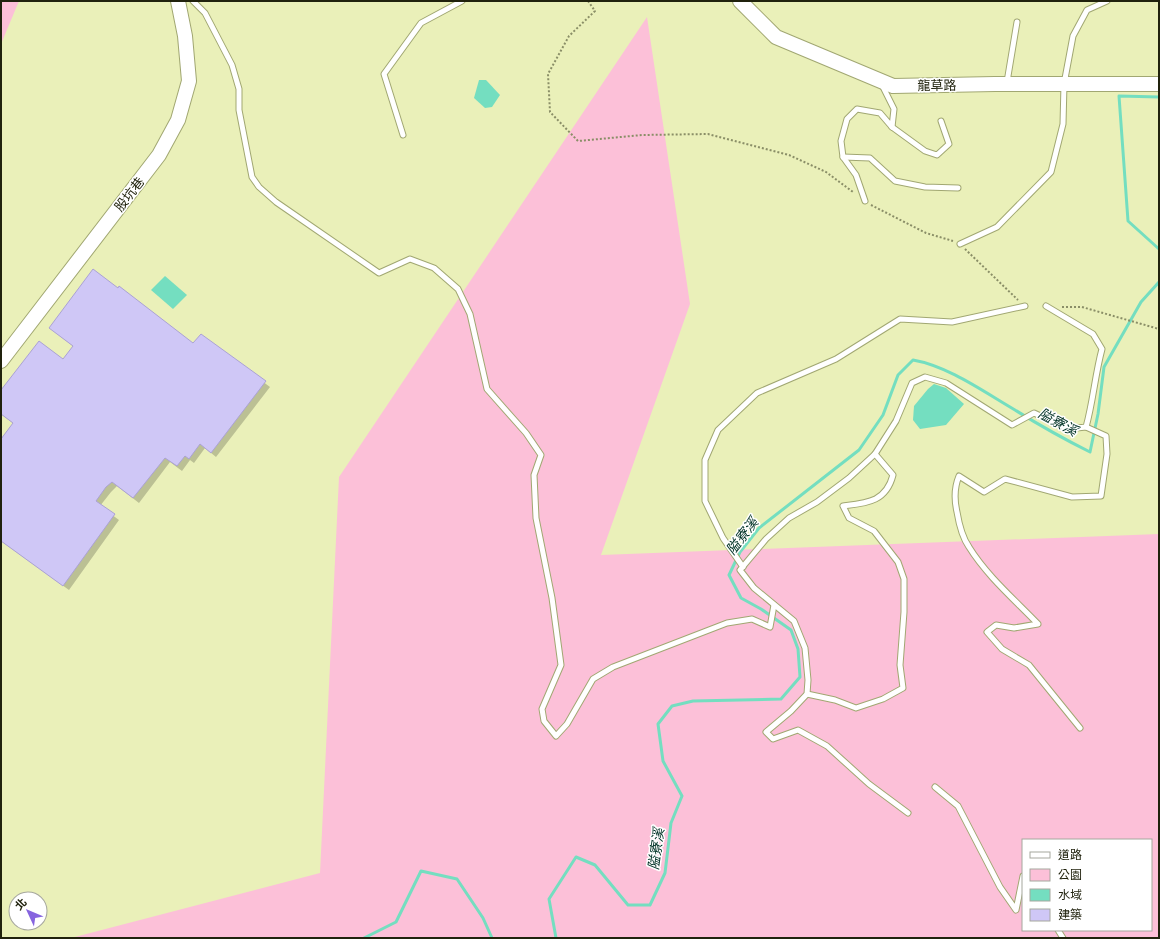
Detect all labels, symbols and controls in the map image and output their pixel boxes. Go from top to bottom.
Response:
street label: 龍草路 [917,78,957,95]
street label: 股坑巷 [111,174,149,216]
water label: 隘寮溪 [1035,406,1082,442]
water label: 隘寮溪 [724,514,764,559]
water label: 隘寮溪 [646,825,669,871]
legend [1022,839,1152,931]
text: 道路 [1058,848,1082,864]
text: 公園 [1058,868,1082,884]
text: 水域 [1058,888,1082,904]
north arrow [8,891,48,931]
text: 北 [13,896,30,914]
text: 建築 [1058,908,1082,924]

